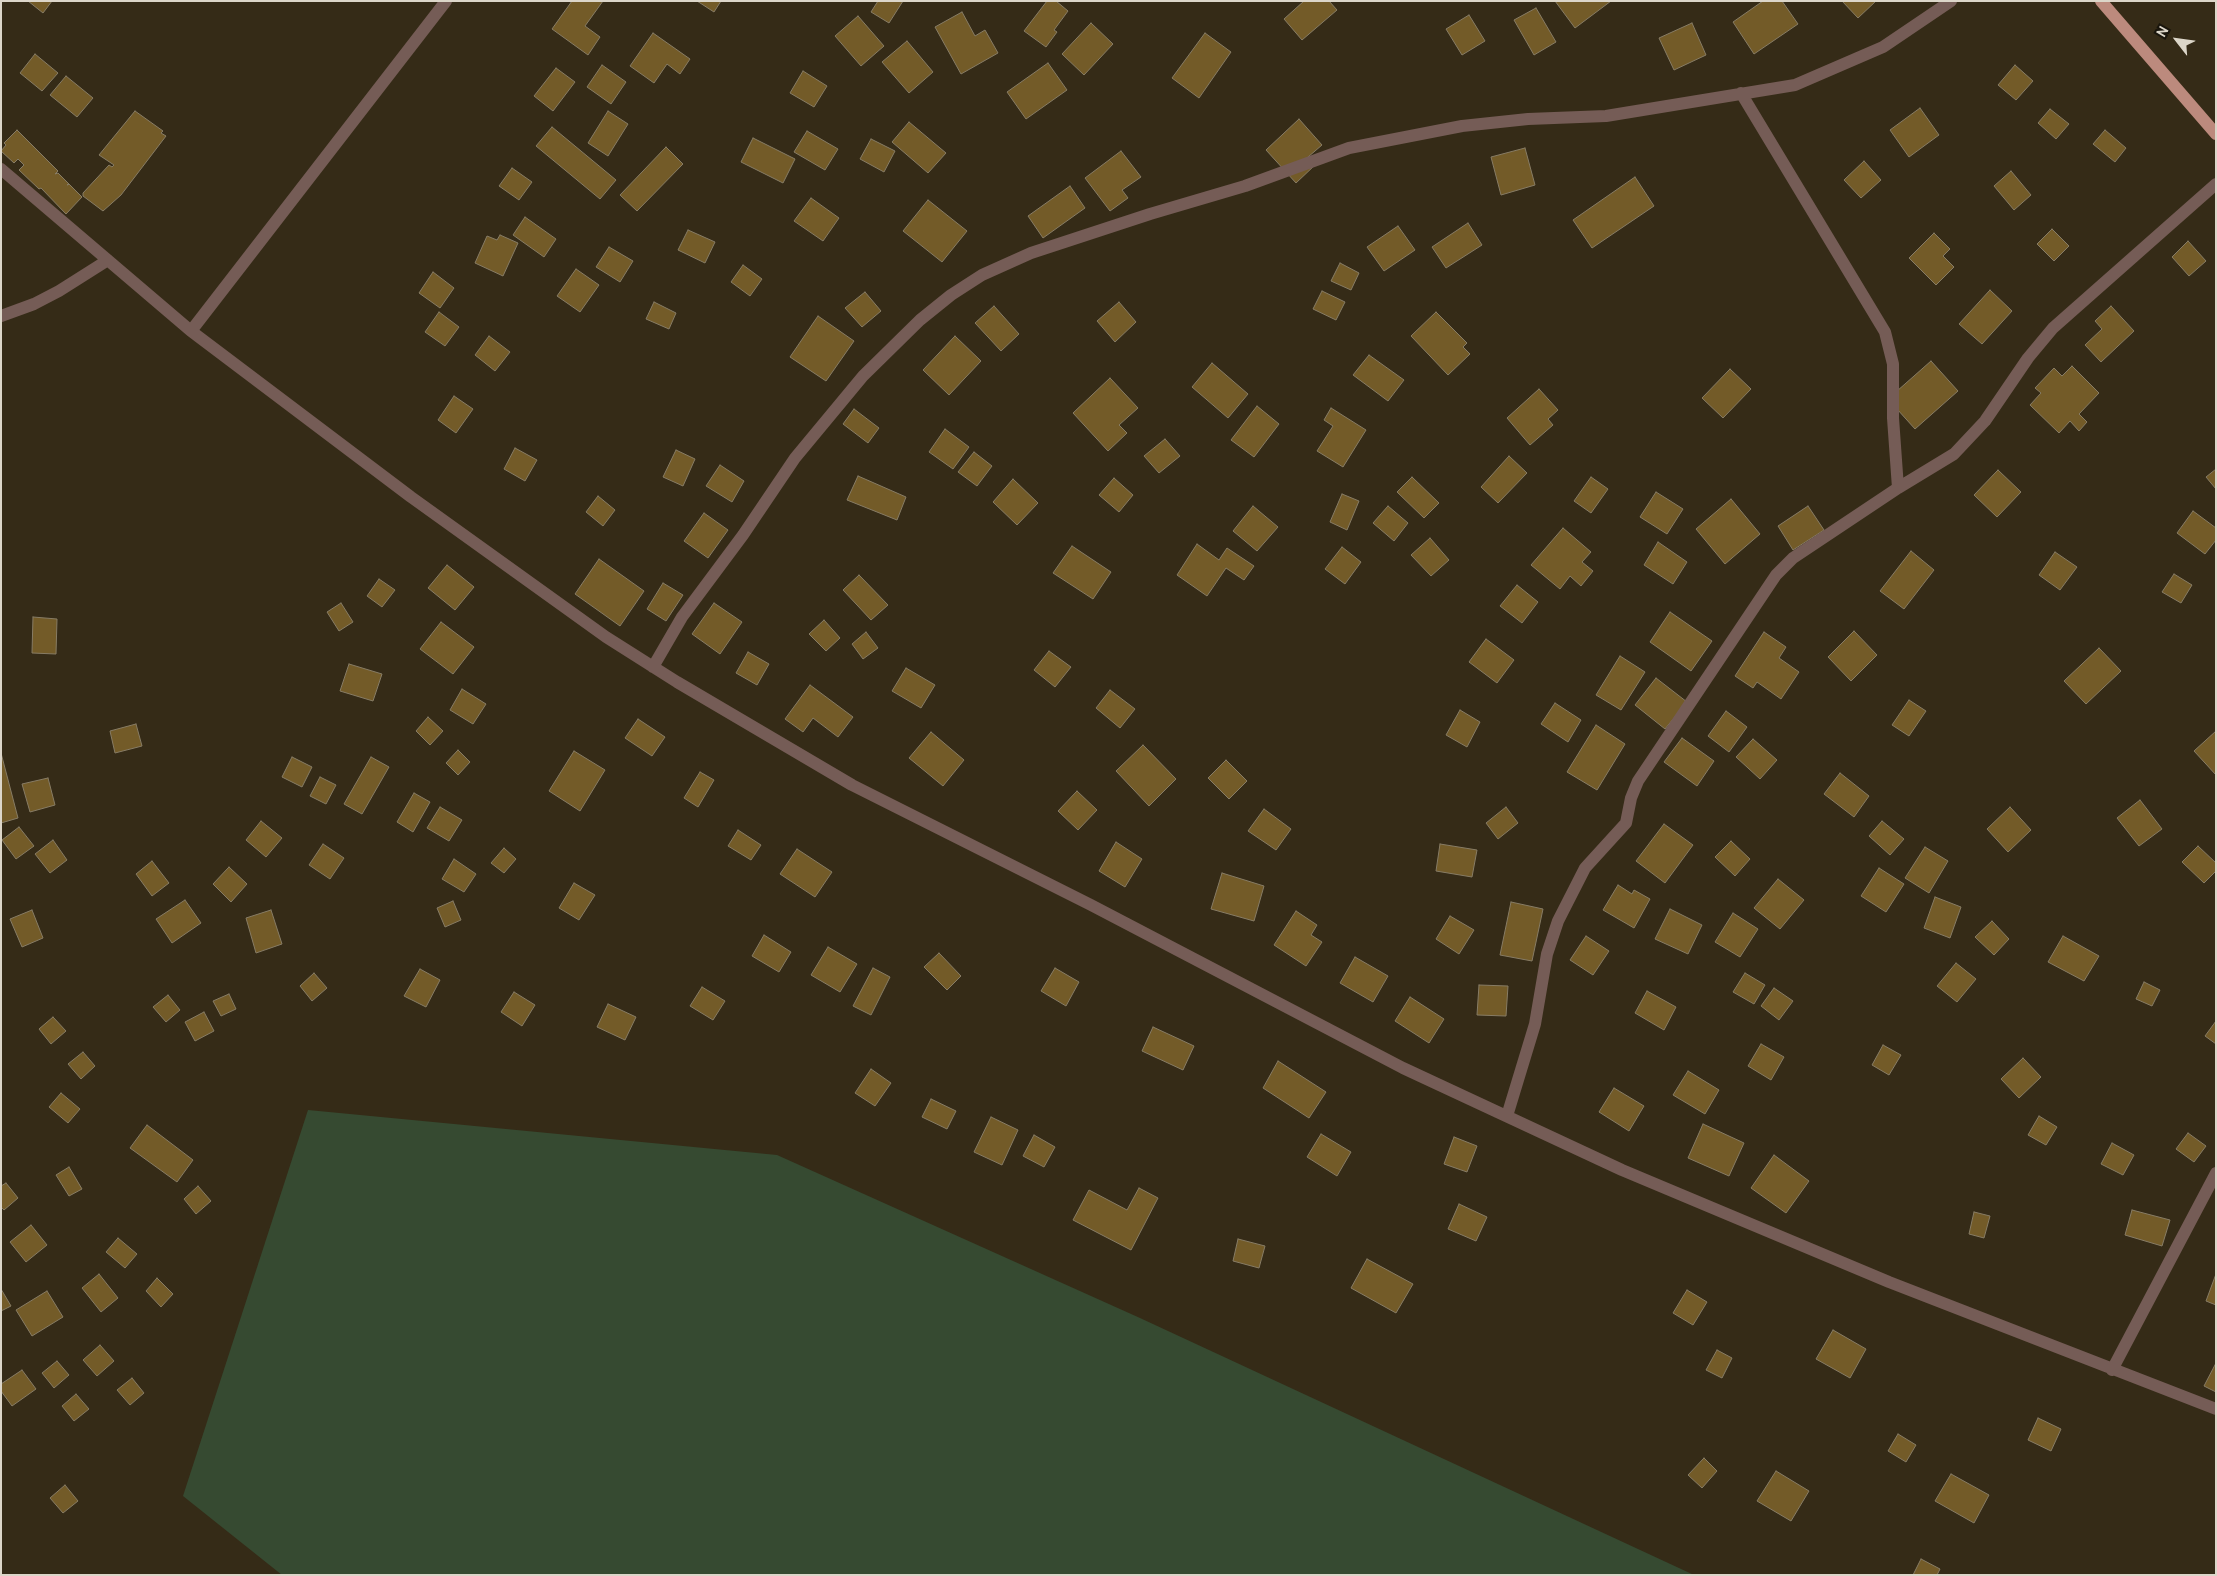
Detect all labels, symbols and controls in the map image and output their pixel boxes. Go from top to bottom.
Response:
north arrow [2152,15,2202,65]
text: N [2154,24,2173,41]

